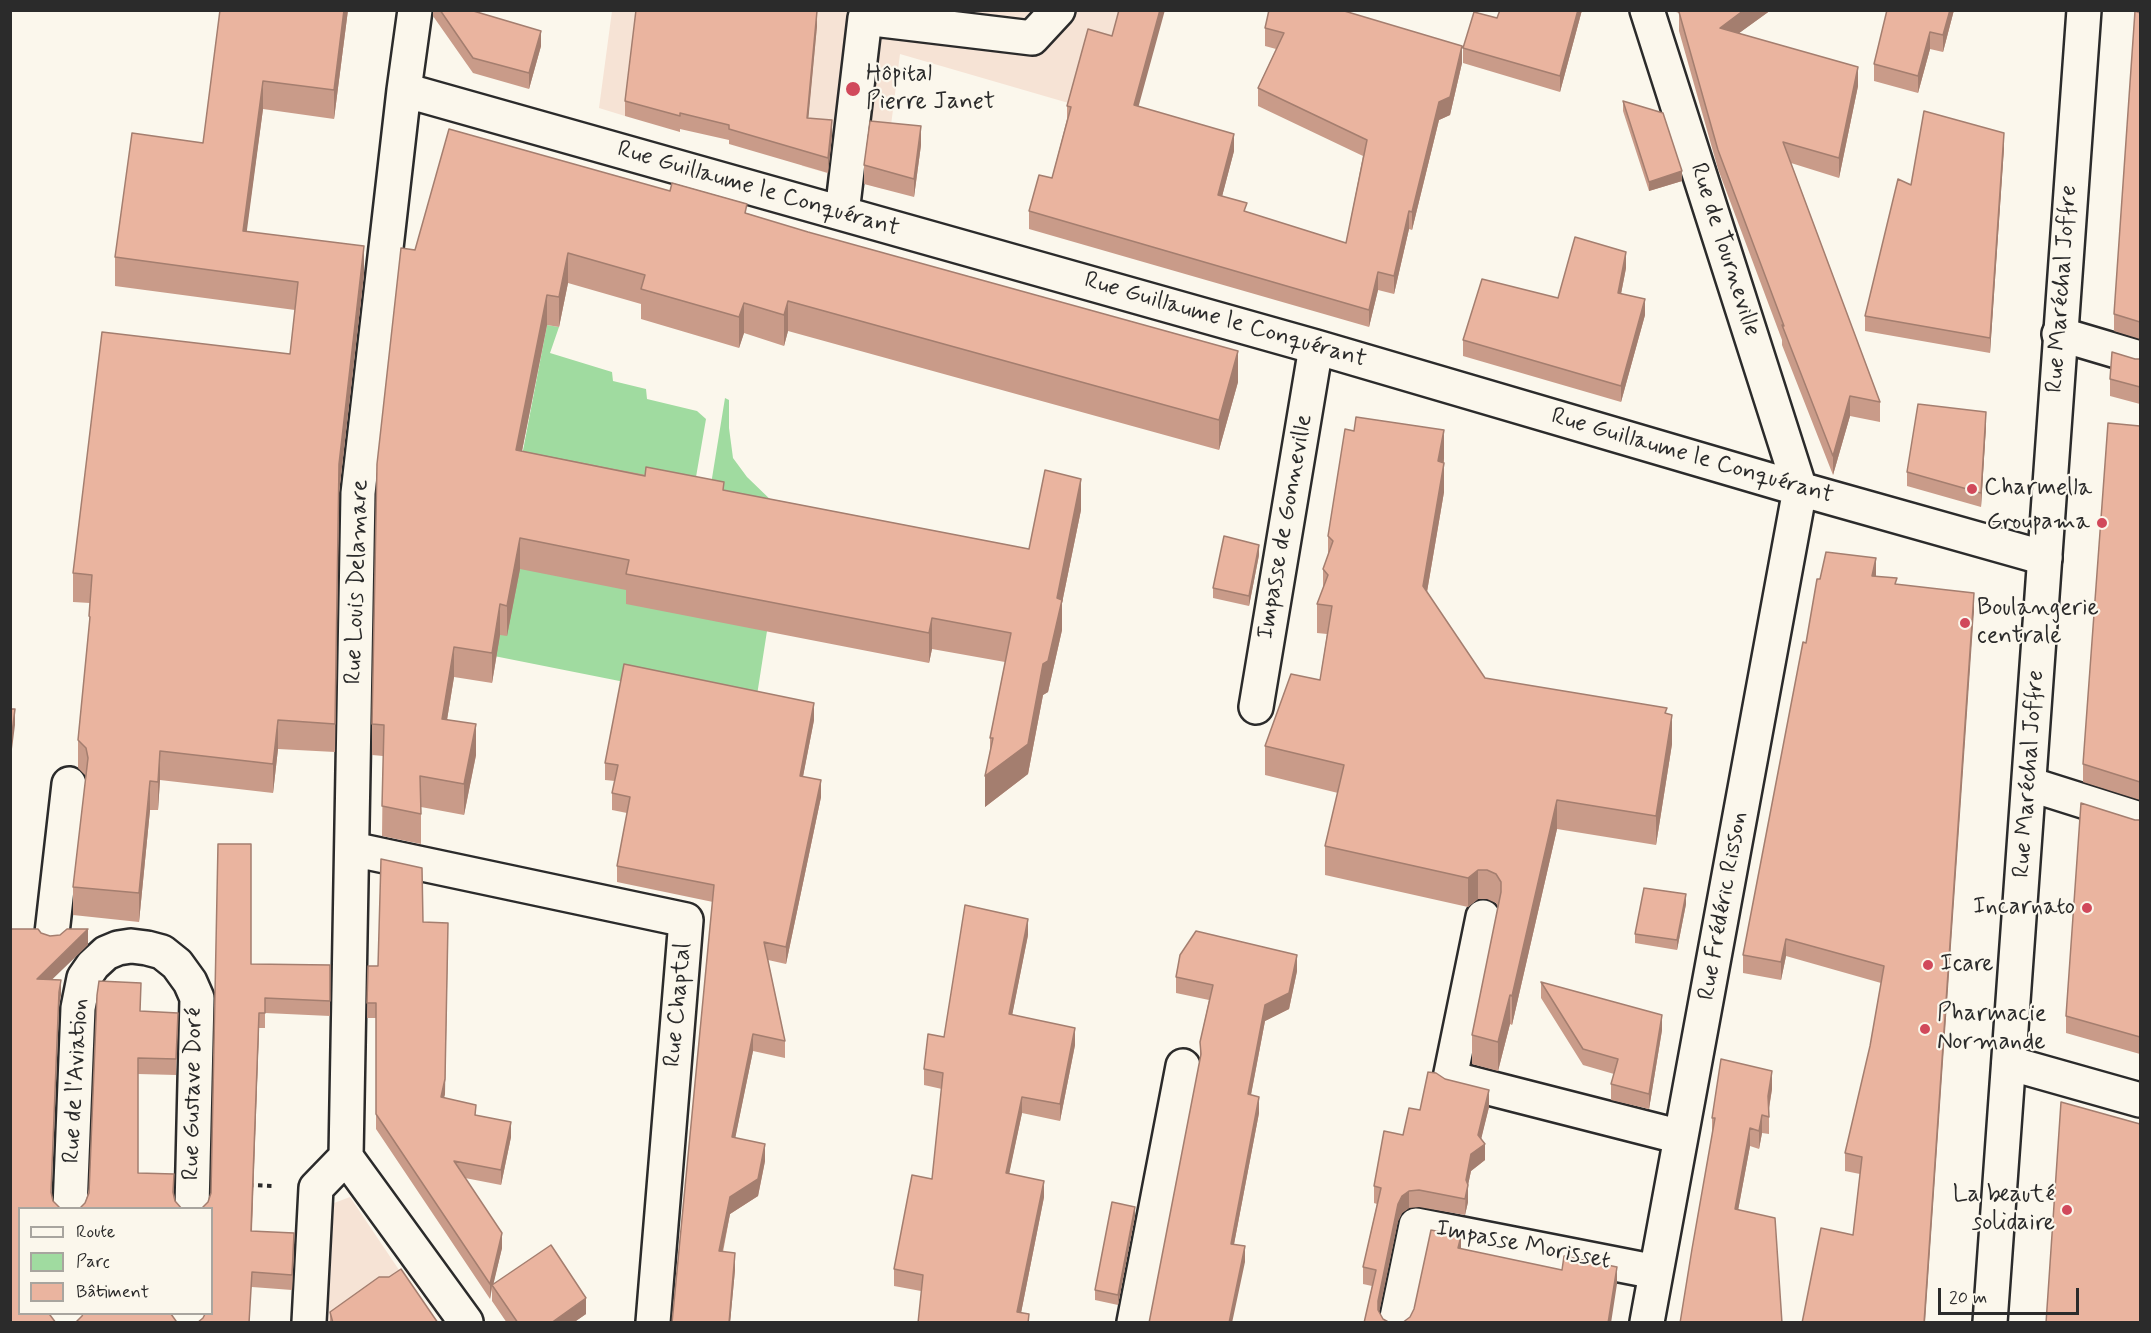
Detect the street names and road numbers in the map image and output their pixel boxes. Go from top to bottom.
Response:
street label: Rue Guillaume le Conquérant [614,136,902,244]
street label: Rue de Tourneville [1682,160,1766,340]
street label: Rue Maréchal Joffre [2041,184,2085,394]
street label: Rue Guillaume le Conquérant [1081,267,1369,375]
street label: Rue Guillaume le Conquérant [1548,403,1836,511]
street label: Impasse de Gonneville [1252,412,1320,642]
street label: Rue Louis Delamare [340,479,376,685]
street label: Rue Maréchal Joffre [2008,669,2052,879]
street label: Rue Frédéric Risson [1693,809,1755,1003]
street label: Rue Chaptal [659,942,699,1068]
street label: Rue de l'Aviation [58,998,96,1164]
street label: Rue Gustave Doré [178,1007,210,1181]
street label: Impasse Morisset [1433,1215,1613,1277]

